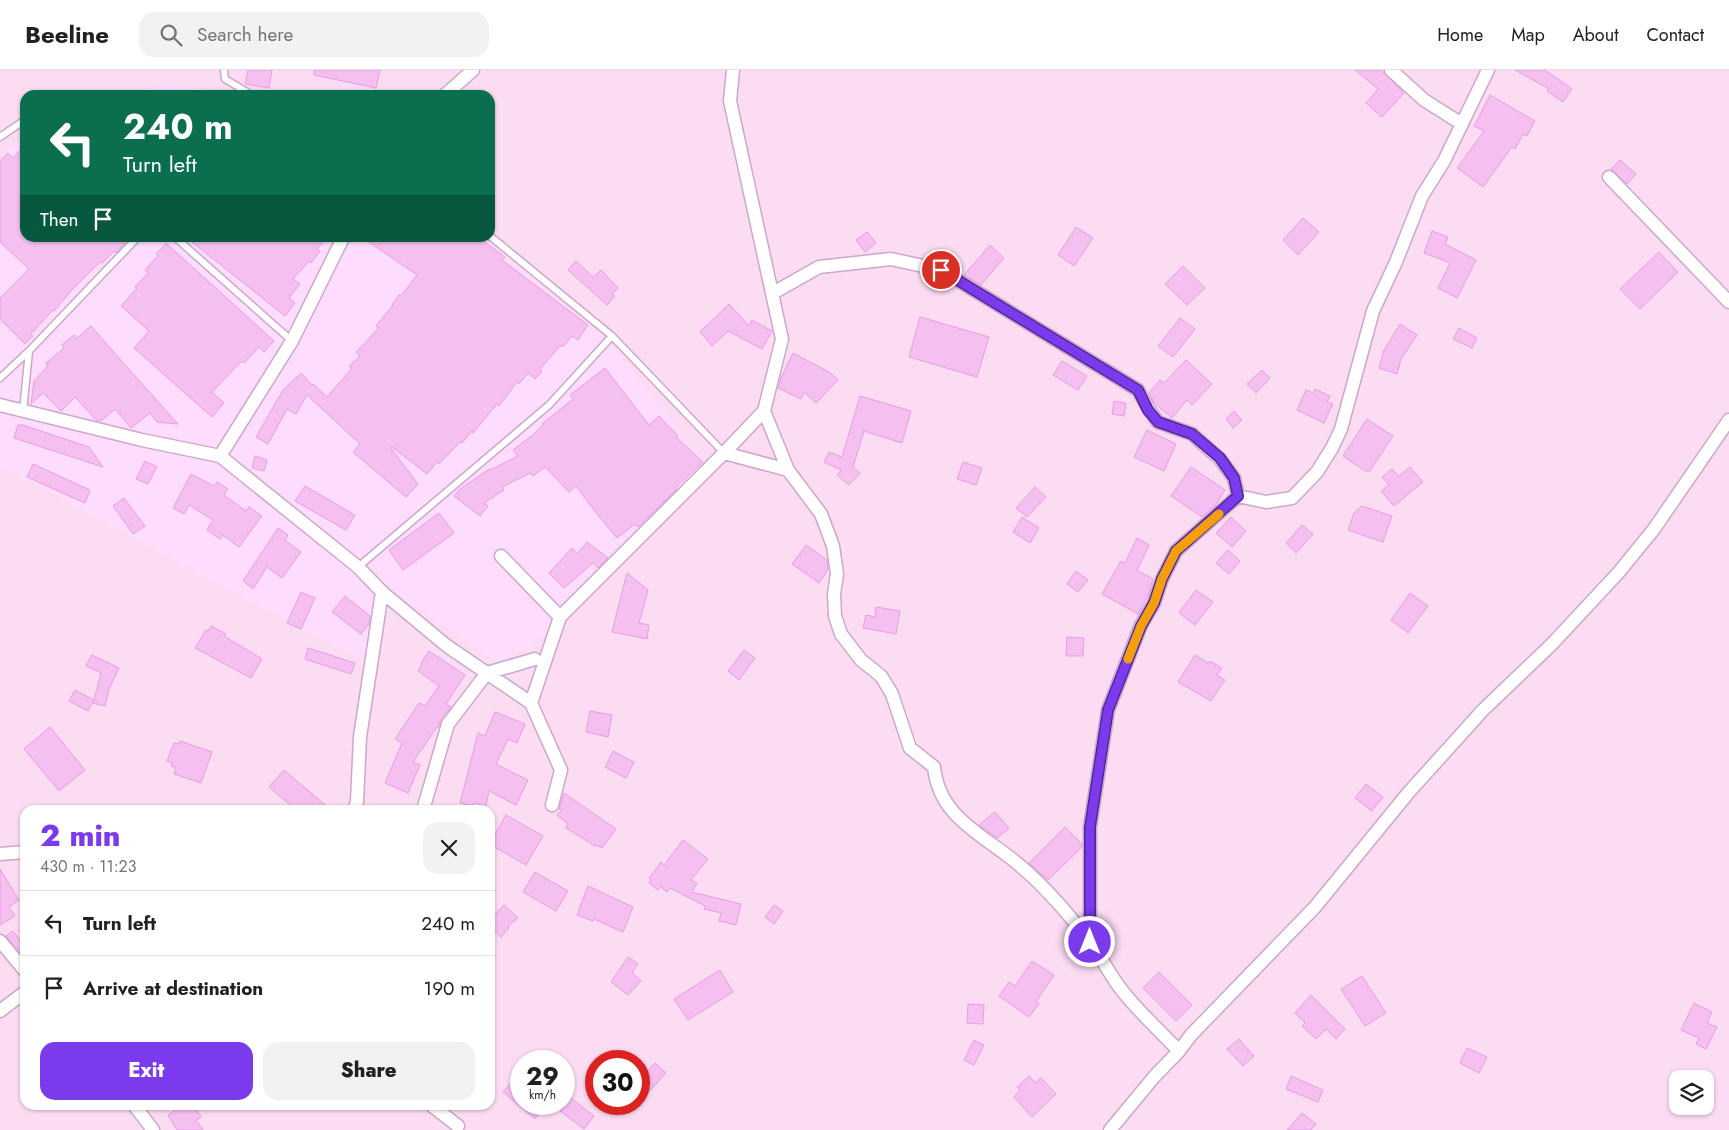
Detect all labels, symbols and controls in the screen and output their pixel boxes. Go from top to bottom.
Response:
search box [139,12,489,57]
text: Beeline [25,17,109,52]
icon: search [157,21,185,49]
text: Search here [197,21,293,48]
text: Home [1437,22,1483,48]
text: Map [1511,22,1545,48]
text: About [1573,22,1618,48]
text: Contact [1646,22,1704,48]
text: 240 m [123,102,233,152]
icon: left [40,110,105,175]
text: Turn left [123,148,197,180]
icon: arrive [89,205,117,233]
text: Then [40,206,79,233]
pin [920,249,962,291]
icon: arrive [927,256,955,284]
text: 2 min [40,814,121,857]
button: close [423,822,475,874]
text: 430 m · 11:23 [40,855,136,878]
icon: left [40,909,68,937]
text: Turn left [83,910,156,937]
text: 240 m [421,910,475,937]
position arrow [1063,915,1115,967]
icon: arrive [40,974,68,1002]
text: Arrive at destination [83,975,263,1002]
text: 190 m [424,975,475,1002]
button: Exit [40,1042,253,1100]
button: Share [263,1042,475,1100]
speed limit sign: 30 [585,1050,650,1115]
text: 29 [526,1058,559,1094]
map controls [1669,1070,1714,1115]
button: layers [1669,1070,1714,1115]
text: km/h [529,1086,556,1104]

